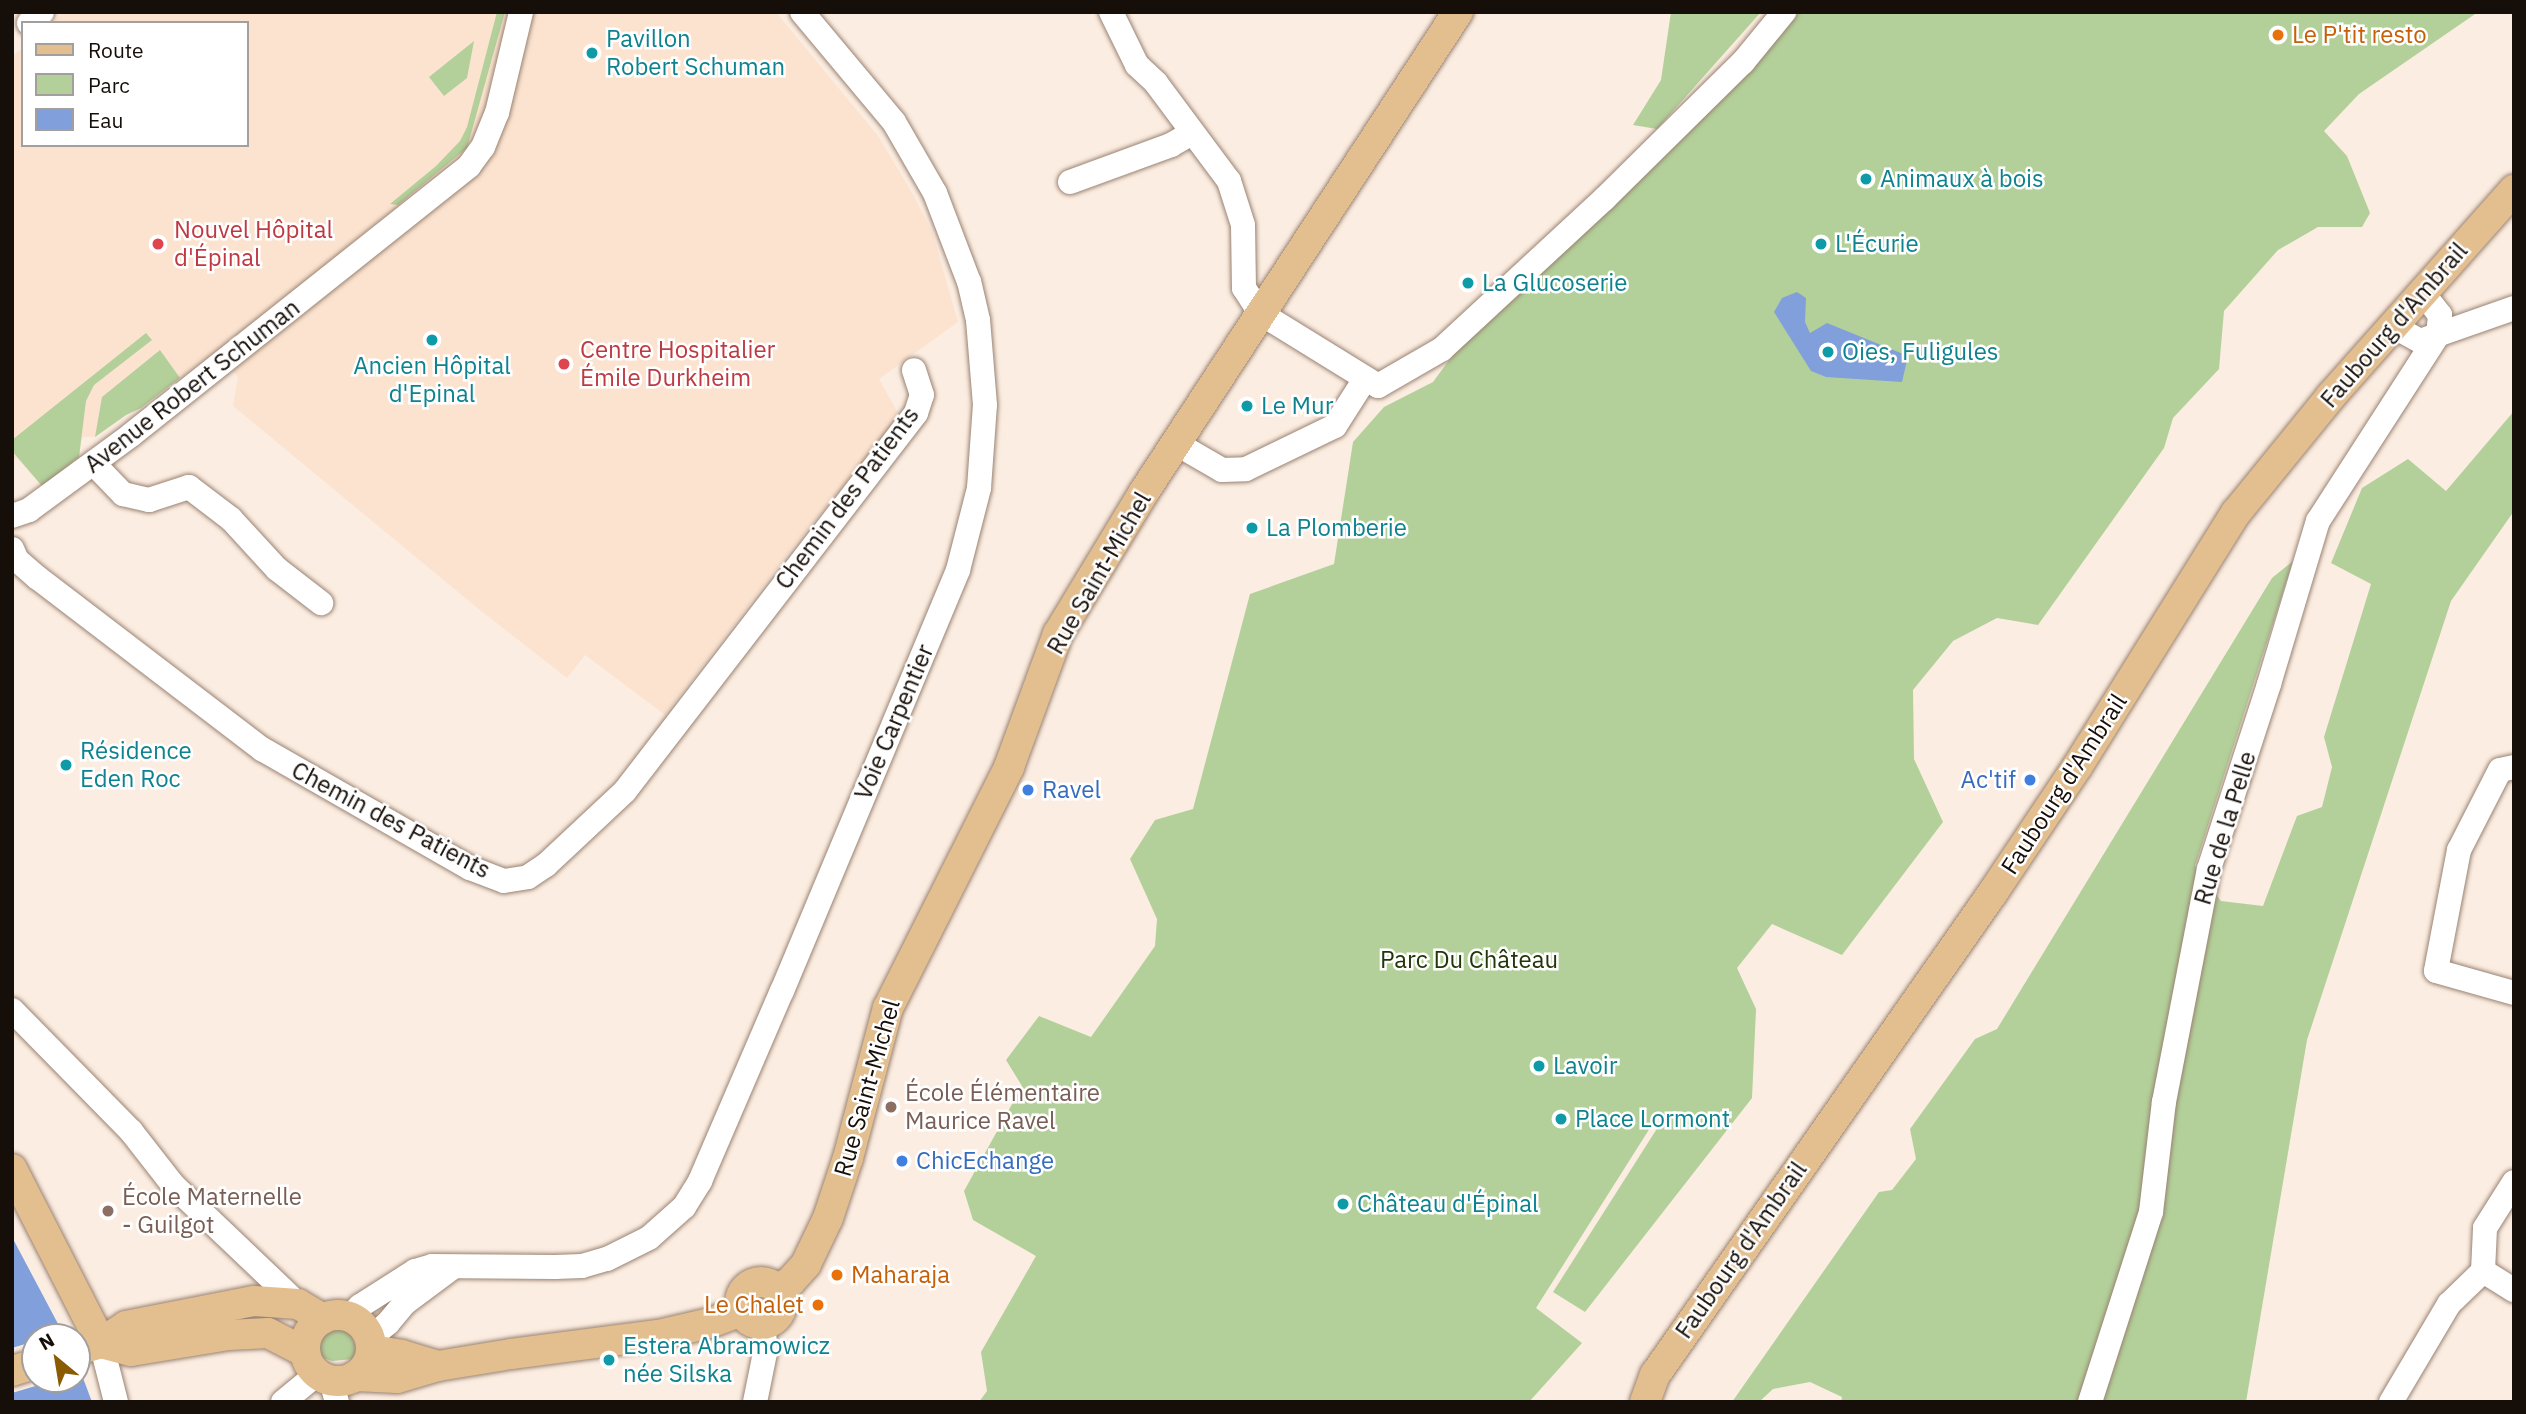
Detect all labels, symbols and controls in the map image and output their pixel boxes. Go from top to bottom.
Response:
legend [21,21,248,147]
place label: Le P'tit resto [2292,21,2427,49]
place label: Pavillon Robert Schuman [606,25,785,81]
marker: Le P'tit resto [2270,27,2286,43]
text: Route [88,36,144,64]
marker: Pavillon Robert Schuman [584,45,600,61]
text: Parc [88,71,130,99]
text: Eau [88,106,123,134]
place label: Animaux à bois [1880,165,2044,193]
marker: Animaux à bois [1858,171,1874,187]
place label: Nouvel Hôpital d'Épinal [174,216,333,272]
place label: L'Écurie [1835,230,1919,258]
marker: Nouvel Hôpital d'Épinal [148,234,168,254]
marker: L'Écurie [1813,236,1829,252]
street label: Faubourg d'Ambrail [2314,237,2474,413]
place label: La Glucoserie [1482,269,1628,297]
marker: La Glucoserie [1460,275,1476,291]
street label: Avenue Robert Schuman [79,293,305,479]
marker: Ancien Hôpital d'Epinal [424,332,440,348]
place label: Centre Hospitalier Émile Durkheim [580,336,775,392]
place label: Oies, Fuligules [1842,338,1999,366]
marker: Oies, Fuligules [1820,344,1836,360]
place label: Ancien Hôpital d'Epinal [353,352,511,408]
marker: Centre Hospitalier Émile Durkheim [554,354,574,374]
place label: Le Mur [1261,392,1334,420]
marker: Le Mur [1239,398,1255,414]
street label: Chemin des Patients [769,401,925,595]
street label: Rue Saint-Michel [1041,487,1157,659]
place label: La Plomberie [1266,514,1407,542]
marker: La Plomberie [1244,520,1260,536]
street label: Voie Carpentier [848,640,940,804]
street label: Faubourg d'Ambrail [1995,688,2133,880]
place label: Résidence Eden Roc [80,737,192,793]
street label: Rue de la Pelle [2188,748,2262,908]
street label: Chemin des Patients [287,755,495,885]
marker: Résidence Eden Roc [58,757,74,773]
place label: Ac'tif [1961,766,2016,794]
marker: Ac'tif [2022,772,2038,788]
place label: Ravel [1042,776,1101,804]
marker: Ravel [1020,782,1036,798]
park label: Parc Du Château [1380,946,1558,974]
street label: Rue Saint-Michel [828,996,906,1180]
place label: Lavoir [1553,1052,1617,1080]
marker: Lavoir [1531,1058,1547,1074]
place label: École Élémentaire Maurice Ravel [905,1079,1100,1135]
marker: École Élémentaire Maurice Ravel [883,1099,899,1115]
place label: Place Lormont [1575,1105,1730,1133]
marker: Place Lormont [1553,1111,1569,1127]
place label: ChicEchange [916,1147,1054,1175]
marker: ChicEchange [894,1153,910,1169]
street label: Faubourg d'Ambrail [1669,1156,1813,1344]
place label: École Maternelle - Guilgot [122,1183,302,1239]
place label: Château d'Épinal [1357,1190,1539,1218]
marker: Château d'Épinal [1335,1196,1351,1212]
marker: École Maternelle - Guilgot [100,1203,116,1219]
place label: Maharaja [851,1261,950,1289]
marker: Maharaja [829,1267,845,1283]
place label: Le Chalet [704,1291,804,1319]
marker: Le Chalet [810,1297,826,1313]
north arrow [21,1323,91,1393]
text: N [35,1328,58,1355]
place label: Estera Abramowicz née Silska [623,1332,830,1388]
marker: Estera Abramowicz née Silska [601,1352,617,1368]

